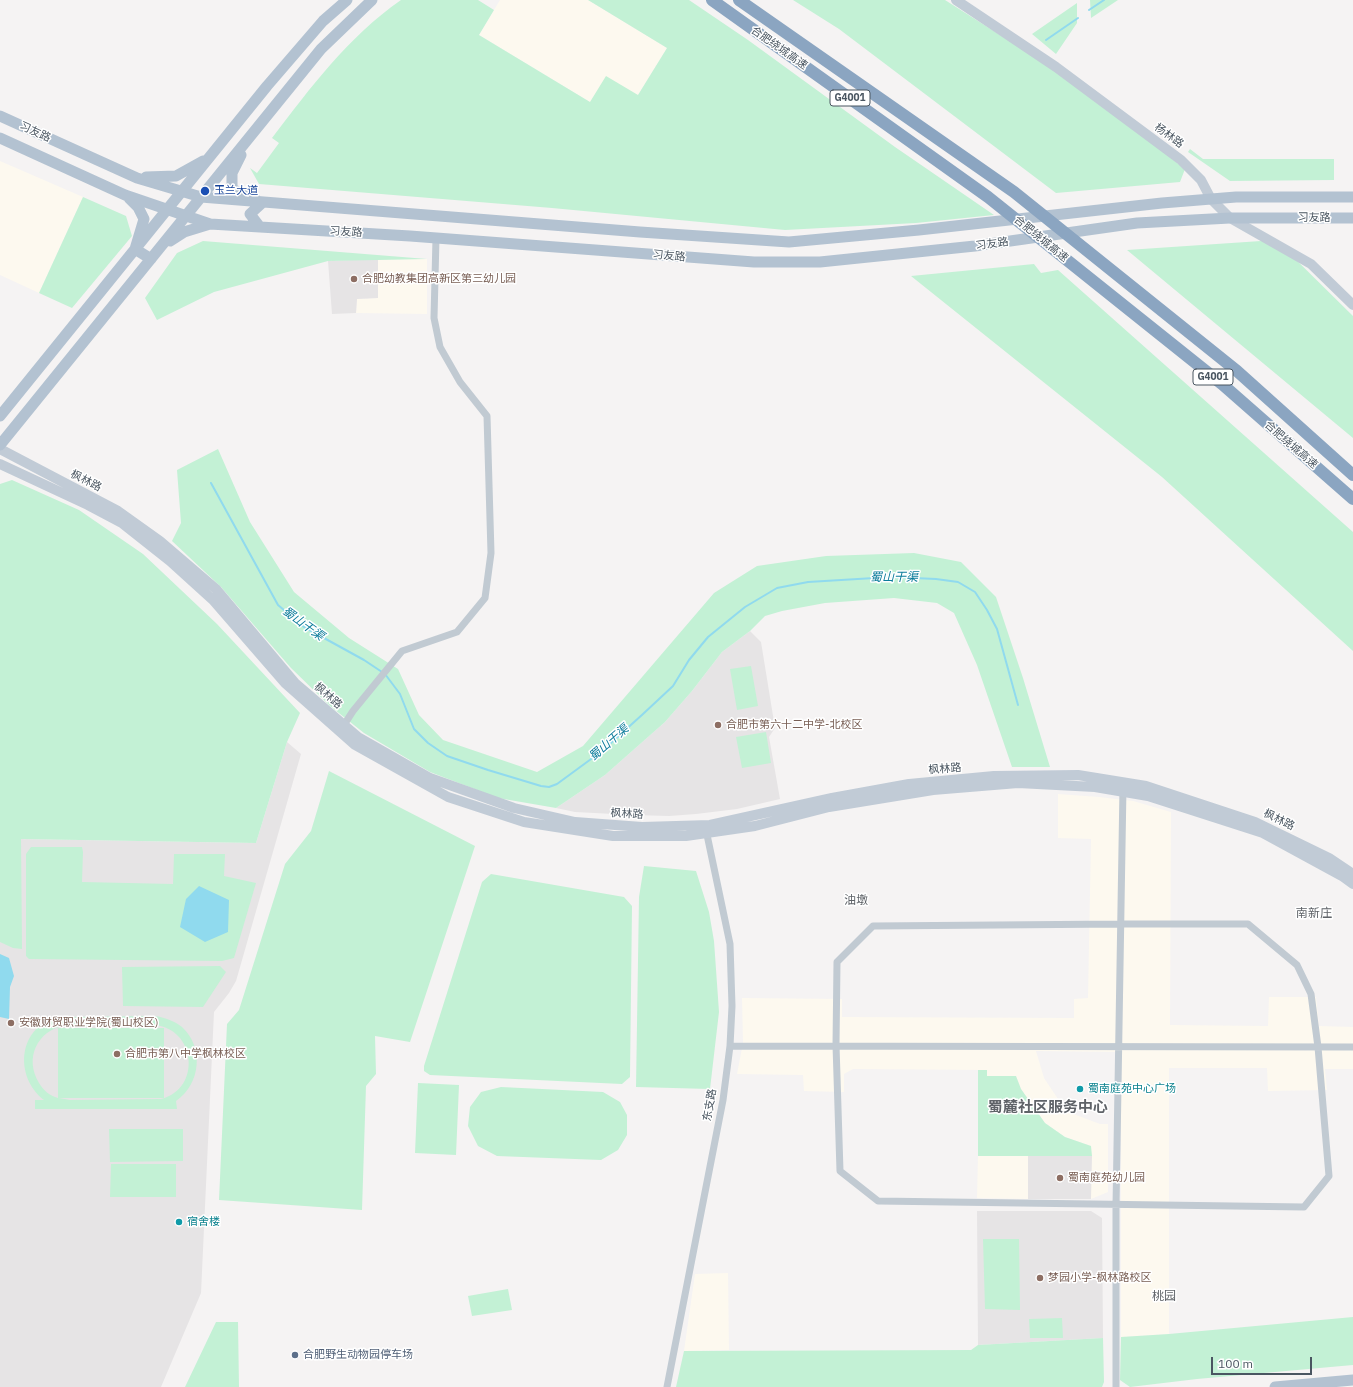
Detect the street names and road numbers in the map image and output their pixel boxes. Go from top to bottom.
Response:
street label: 合肥绕城高速 [748,24,810,72]
road number: G4001 [830,90,870,106]
street label: 习友路 [17,119,53,145]
street label: 杨林路 [1152,121,1186,151]
street label: 习友路 [1298,211,1330,225]
street label: 合肥绕城高速 [1011,213,1071,265]
street label: 习友路 [329,225,363,239]
street label: 习友路 [975,235,1009,253]
street label: 习友路 [652,248,686,264]
road number: G4001 [1193,369,1233,385]
street label: 合肥绕城高速 [1262,418,1320,472]
street label: 枫林路 [68,468,104,494]
street label: 枫林路 [311,680,345,712]
street label: 枫林路 [928,761,962,777]
street label: 枫林路 [610,807,644,821]
street label: 枫林路 [1261,807,1297,833]
street label: 东支路 [701,1088,719,1122]

